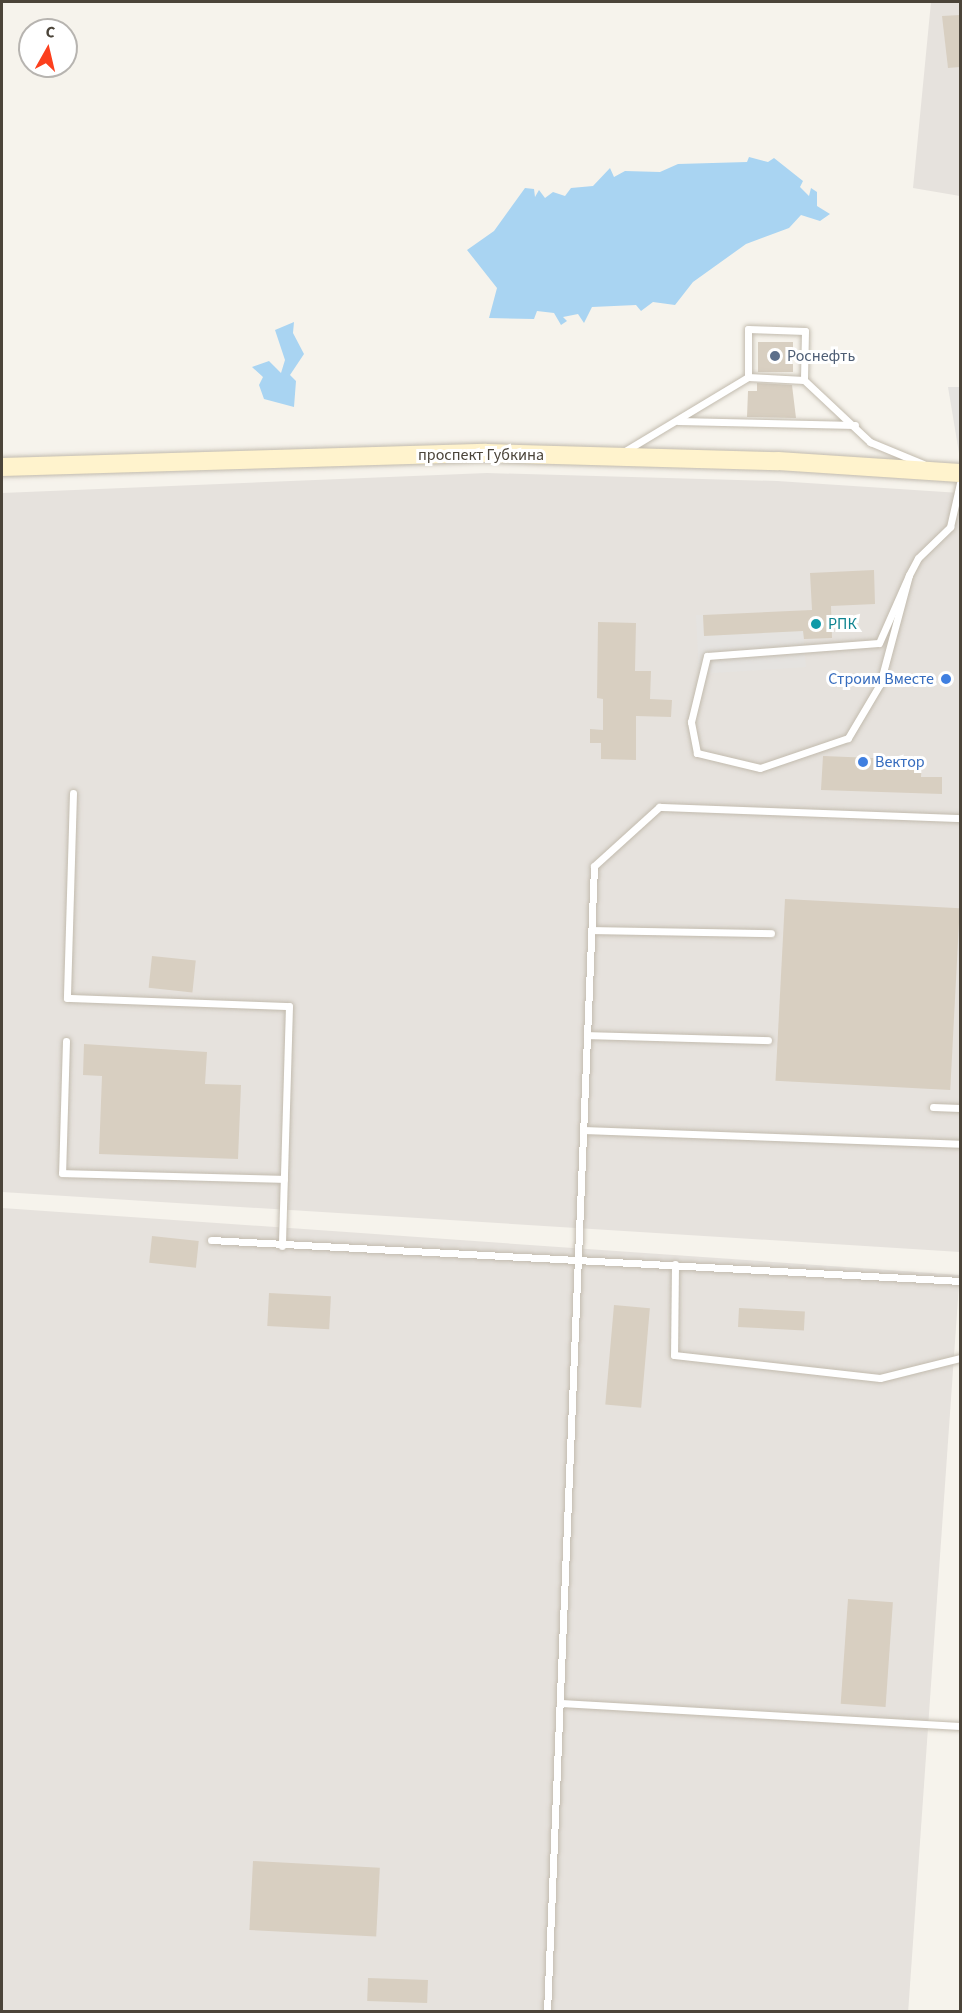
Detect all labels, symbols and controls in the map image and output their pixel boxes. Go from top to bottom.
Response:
north arrow [18,18,78,78]
text: С [44,21,56,44]
place label: Роснефть [787,346,855,366]
marker: Роснефть [768,349,782,363]
street label: проспект Губкина [418,445,544,465]
place label: РПК [828,614,857,634]
marker: РПК [809,617,823,631]
place label: Строим Вместе [828,669,934,689]
marker: Строим Вместе [939,672,953,686]
place label: Вектор [875,752,925,772]
marker: Вектор [856,755,870,769]

